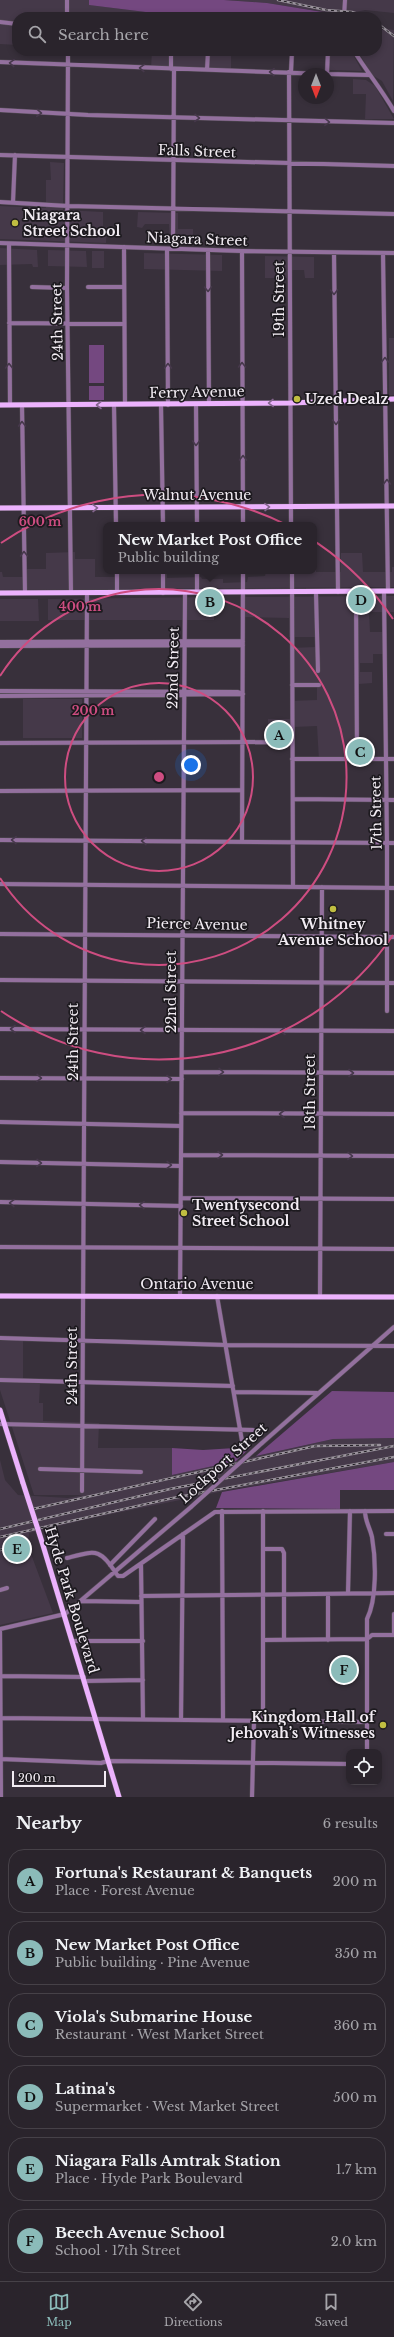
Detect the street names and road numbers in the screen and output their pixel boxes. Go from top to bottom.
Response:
street label: Falls Street [158,141,237,161]
street label: Niagara Street [146,228,249,250]
street label: 19th Street [270,260,288,337]
street label: 24th Street [47,282,67,361]
street label: Ferry Avenue [149,382,245,402]
street label: Walnut Avenue [142,486,251,504]
street label: 22nd Street [163,626,183,709]
street label: 17th Street [366,775,386,850]
street label: Pierce Avenue [146,914,248,934]
street label: 22nd Street [162,950,180,1033]
street label: 24th Street [64,1002,82,1081]
street label: 18th Street [301,1053,319,1130]
street label: Ontario Avenue [140,1275,254,1293]
street label: 24th Street [63,1326,81,1405]
street label: Lockport Street [175,1418,271,1507]
street label: Hyde Park Boulevard [41,1524,103,1676]

